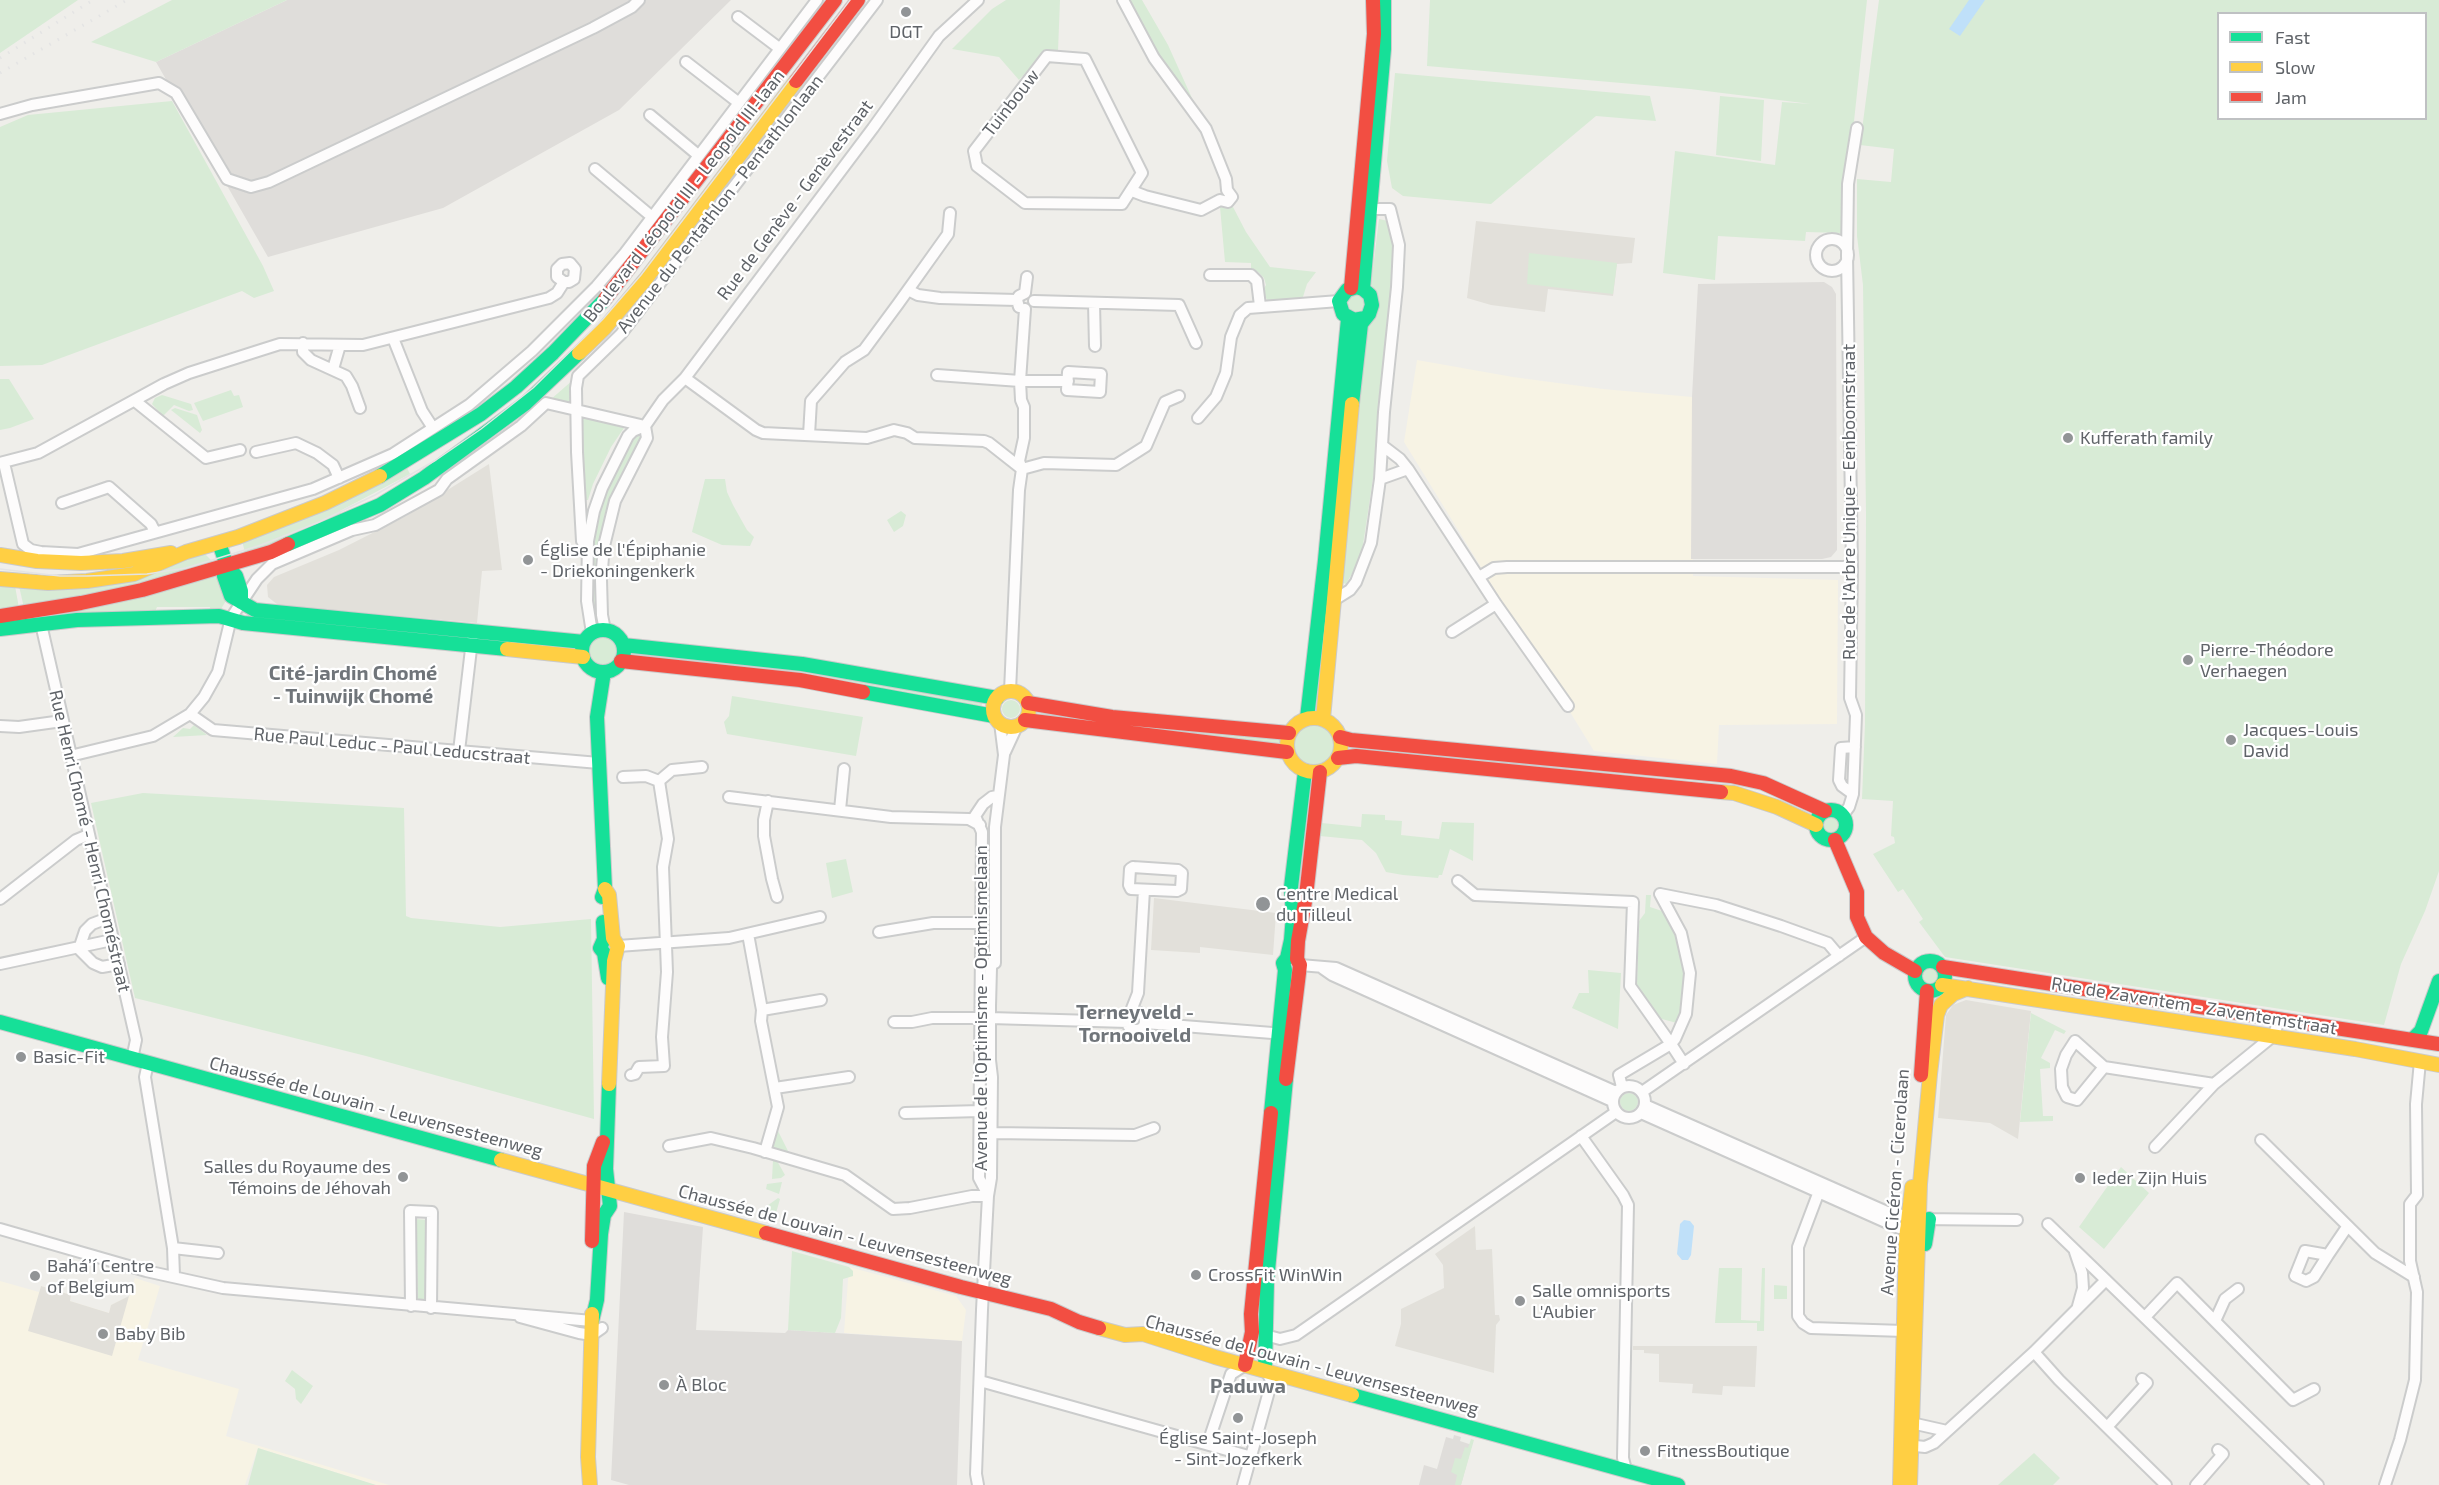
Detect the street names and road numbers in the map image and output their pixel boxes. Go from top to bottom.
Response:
street label: Tuinbouw [978,65,1044,141]
street label: Boulevard Léopold III - Leopold III-laan [579,66,789,326]
street label: Avenue du Pentathlon - Pentathlonlaan [612,70,828,338]
street label: Rue de Genève - Genèvestraat [713,96,877,304]
street label: Rue de l'Arbre Unique - Eenboomstraat [1838,344,1860,660]
street label: Rue Henri Chomé - Henri Choméstraat [45,688,135,994]
street label: Rue Paul Leduc - Paul Leducstraat [253,723,531,769]
street label: Avenue de l'Optimisme - Optimismelaan [970,845,992,1171]
street label: Rue de Zaventem - Zaventemstraat [2050,973,2338,1039]
street label: Chaussée de Louvain - Leuvensesteenweg [207,1052,545,1162]
street label: Avenue Cicéron - Cicerolaan [1876,1068,1914,1296]
street label: Chaussée de Louvain - Leuvensesteenweg [676,1180,1014,1290]
street label: Chaussée de Louvain - Leuvensesteenweg [1143,1310,1481,1420]

